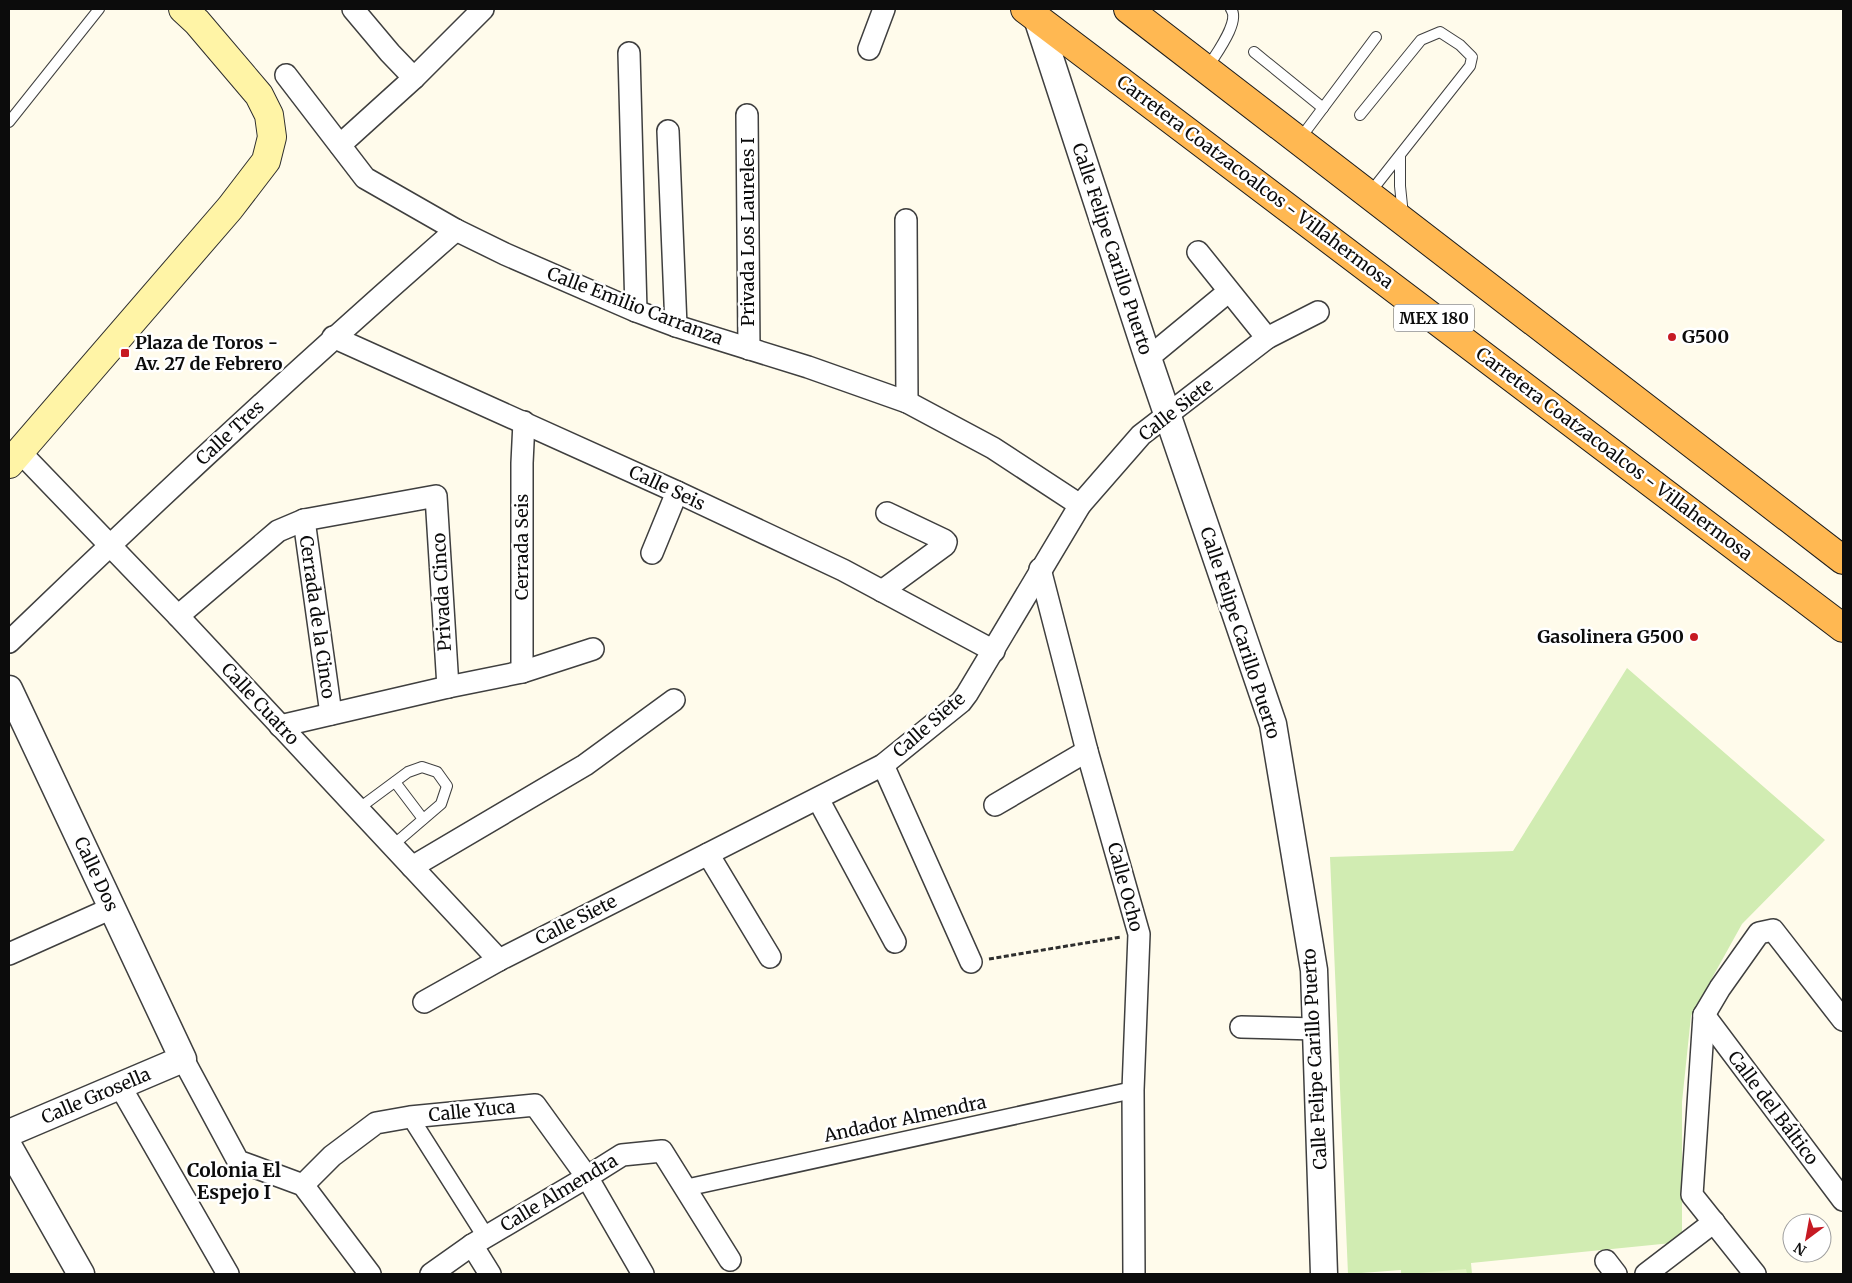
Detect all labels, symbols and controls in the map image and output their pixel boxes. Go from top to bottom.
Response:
street label: Carretera Coatzacoalcos - Villahermosa [1112,70,1398,293]
street label: Privada Los Laureles I [736,137,759,327]
street label: Calle Felipe Carillo Puerto [1067,140,1158,358]
street label: Calle Emilio Carranza [544,261,727,350]
road number: MEX 180 [1394,304,1474,332]
place label: G500 [1682,325,1729,348]
place label: Plaza de Toros - Av. 27 de Febrero [134,331,283,375]
marker: G500 [1666,331,1678,343]
street label: Carretera Coatzacoalcos - Villahermosa [1471,342,1757,565]
marker: Plaza de Toros - Av. 27 de Febrero [119,347,131,359]
street label: Calle Siete [1134,373,1218,446]
street label: Calle Tres [191,395,269,470]
street label: Calle Seis [625,460,709,515]
street label: Cerrada Seis [510,494,533,600]
street label: Calle Felipe Carillo Puerto [1195,524,1286,742]
street label: Privada Cinco [427,532,456,652]
street label: Cerrada de la Cinco [295,534,340,700]
place label: Gasolinera G500 [1537,625,1684,648]
marker: Gasolinera G500 [1688,631,1700,643]
street label: Calle Cuatro [216,658,304,750]
street label: Calle Siete [888,687,969,762]
street label: Calle Dos [69,833,124,915]
street label: Calle Ocho [1103,840,1148,934]
street label: Calle Siete [531,889,620,950]
street label: Calle Felipe Carillo Puerto [1297,948,1332,1170]
street label: Calle del Báltico [1723,1046,1824,1169]
street label: Calle Grosella [38,1062,154,1129]
street label: Andador Almendra [821,1090,988,1147]
street label: Calle Yuca [427,1094,517,1126]
street label: Calle Almendra [496,1148,622,1237]
district label: Colonia El Espejo I [187,1158,281,1204]
north arrow [1782,1213,1832,1263]
text: N [1791,1238,1810,1260]

